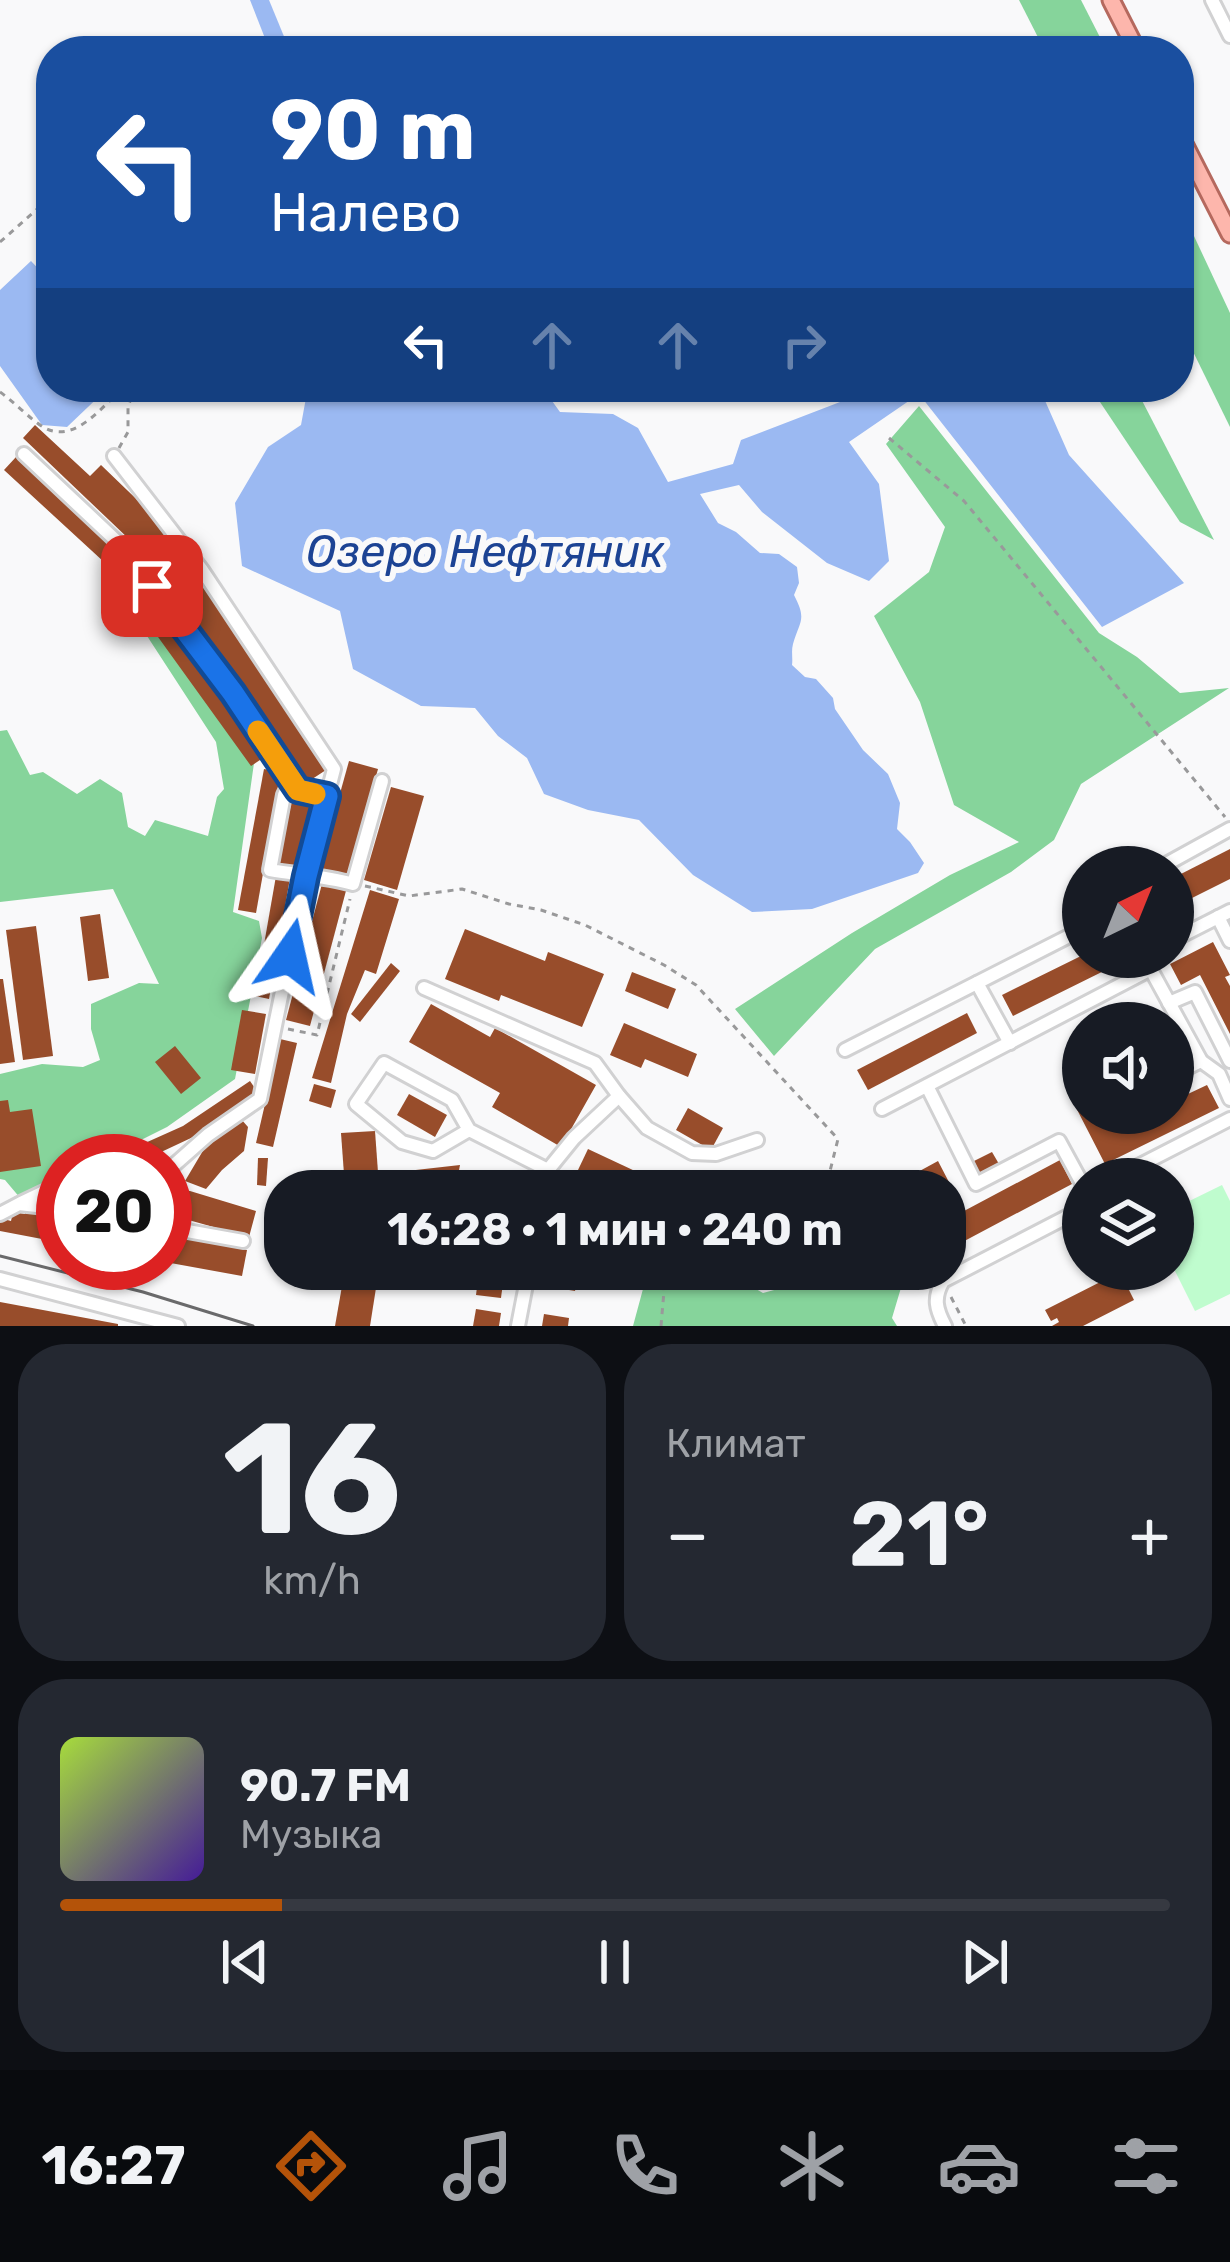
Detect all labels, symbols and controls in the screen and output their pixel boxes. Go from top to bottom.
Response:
text: 90 m [270,80,476,180]
icon: left [72,84,228,240]
text: Налево [270,181,461,245]
icon: left [393,312,459,378]
icon: ahead [519,312,585,378]
icon: ahead [645,312,711,378]
icon: right [771,312,837,378]
water label: Озеро Нефтяник [306,525,665,578]
pin [101,535,203,637]
icon: arrive [119,553,185,619]
north arrow [1062,846,1194,978]
map controls [1062,846,1194,1290]
position arrow [227,893,353,1019]
button: sound [1062,1002,1194,1134]
speed limit sign: 20 [36,1134,192,1290]
button: layers [1062,1158,1194,1290]
text: 16:28 · 1 мин · 240 m [387,1203,843,1256]
text: 16 [222,1387,402,1572]
text: Климат [666,1421,805,1467]
text: 21° [849,1481,989,1588]
text: − [666,1495,709,1574]
text: + [1129,1495,1170,1574]
text: km/h [263,1558,361,1604]
text: 90.7 FM [240,1759,411,1812]
text: Музыка [240,1812,382,1858]
icon: previous [212,1929,278,1995]
icon: pause [582,1929,648,1995]
icon: next [952,1929,1018,1995]
icon: directions [269,2124,353,2208]
icon: music [436,2124,520,2208]
icon: phone [603,2124,687,2208]
icon: climate [770,2124,854,2208]
icon: car [937,2124,1021,2208]
icon: filters [1104,2124,1188,2208]
text: 16:27 [42,2134,185,2198]

